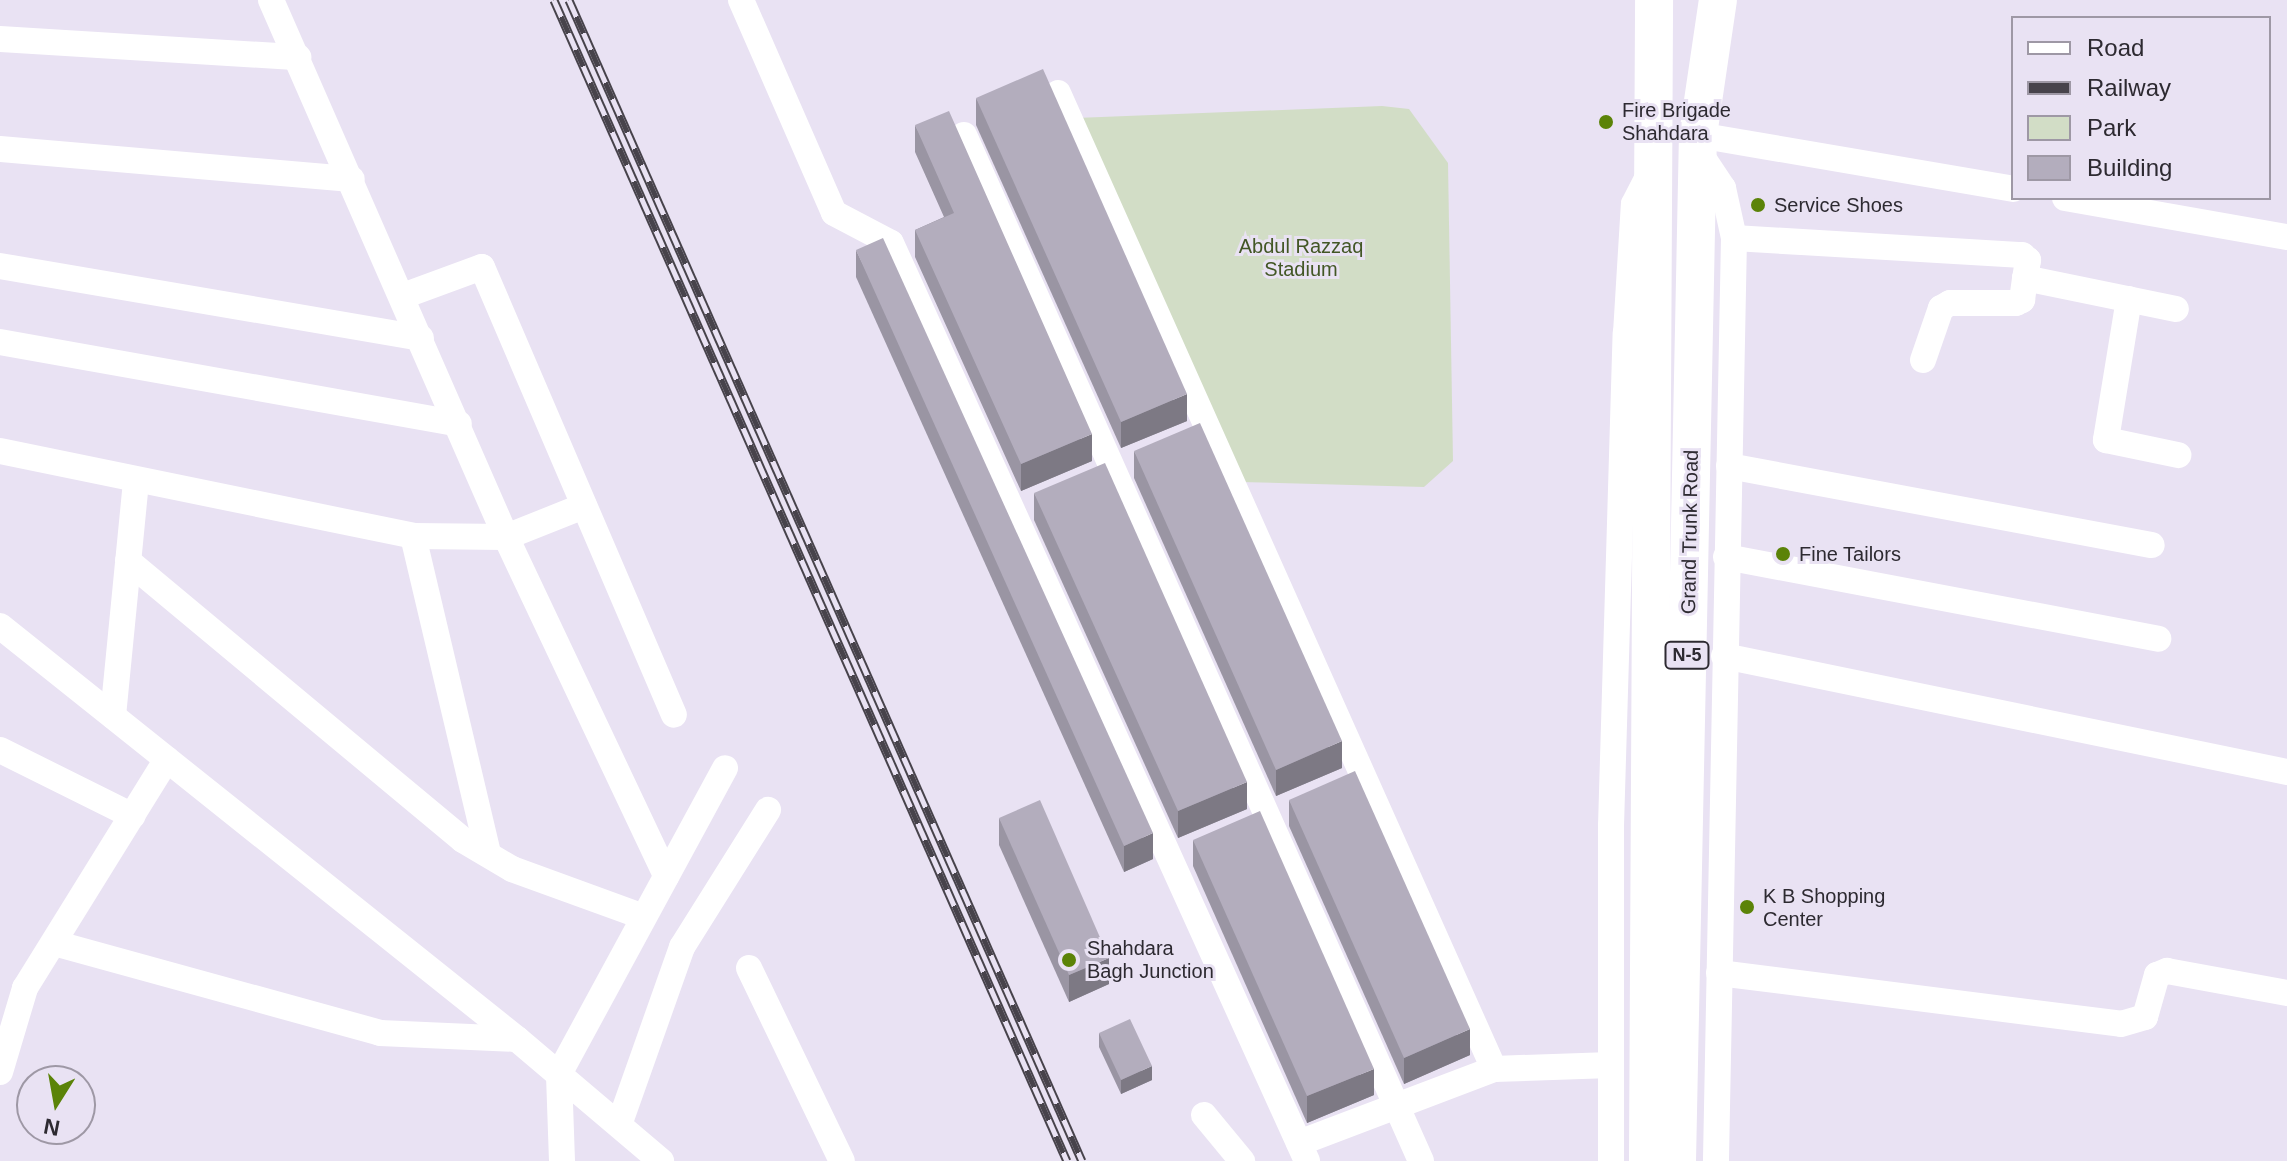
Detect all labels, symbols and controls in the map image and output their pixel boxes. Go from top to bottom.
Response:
legend [2011,16,2271,200]
text: Road [2087,34,2144,61]
text: Railway [2087,74,2171,101]
place label: Fire Brigade Shahdara [1622,98,1731,145]
marker: Fire Brigade Shahdara [1597,113,1615,131]
text: Park [2087,114,2136,141]
text: Building [2087,154,2172,181]
place label: Service Shoes [1774,193,1903,217]
marker: Service Shoes [1749,196,1767,214]
park label: Abdul Razzaq Stadium [1239,234,1363,281]
street label: Grand Trunk Road [1677,449,1703,615]
place label: Fine Tailors [1799,542,1901,566]
marker: Fine Tailors [1774,545,1792,563]
road number: N-5 [1663,641,1711,669]
place label: K B Shopping Center [1763,884,1885,931]
marker: K B Shopping Center [1738,898,1756,916]
place label: Shahdara Bagh Junction [1087,936,1214,983]
marker: Shahdara Bagh Junction [1058,949,1080,971]
north arrow [16,1065,96,1145]
text: N [42,1113,62,1141]

